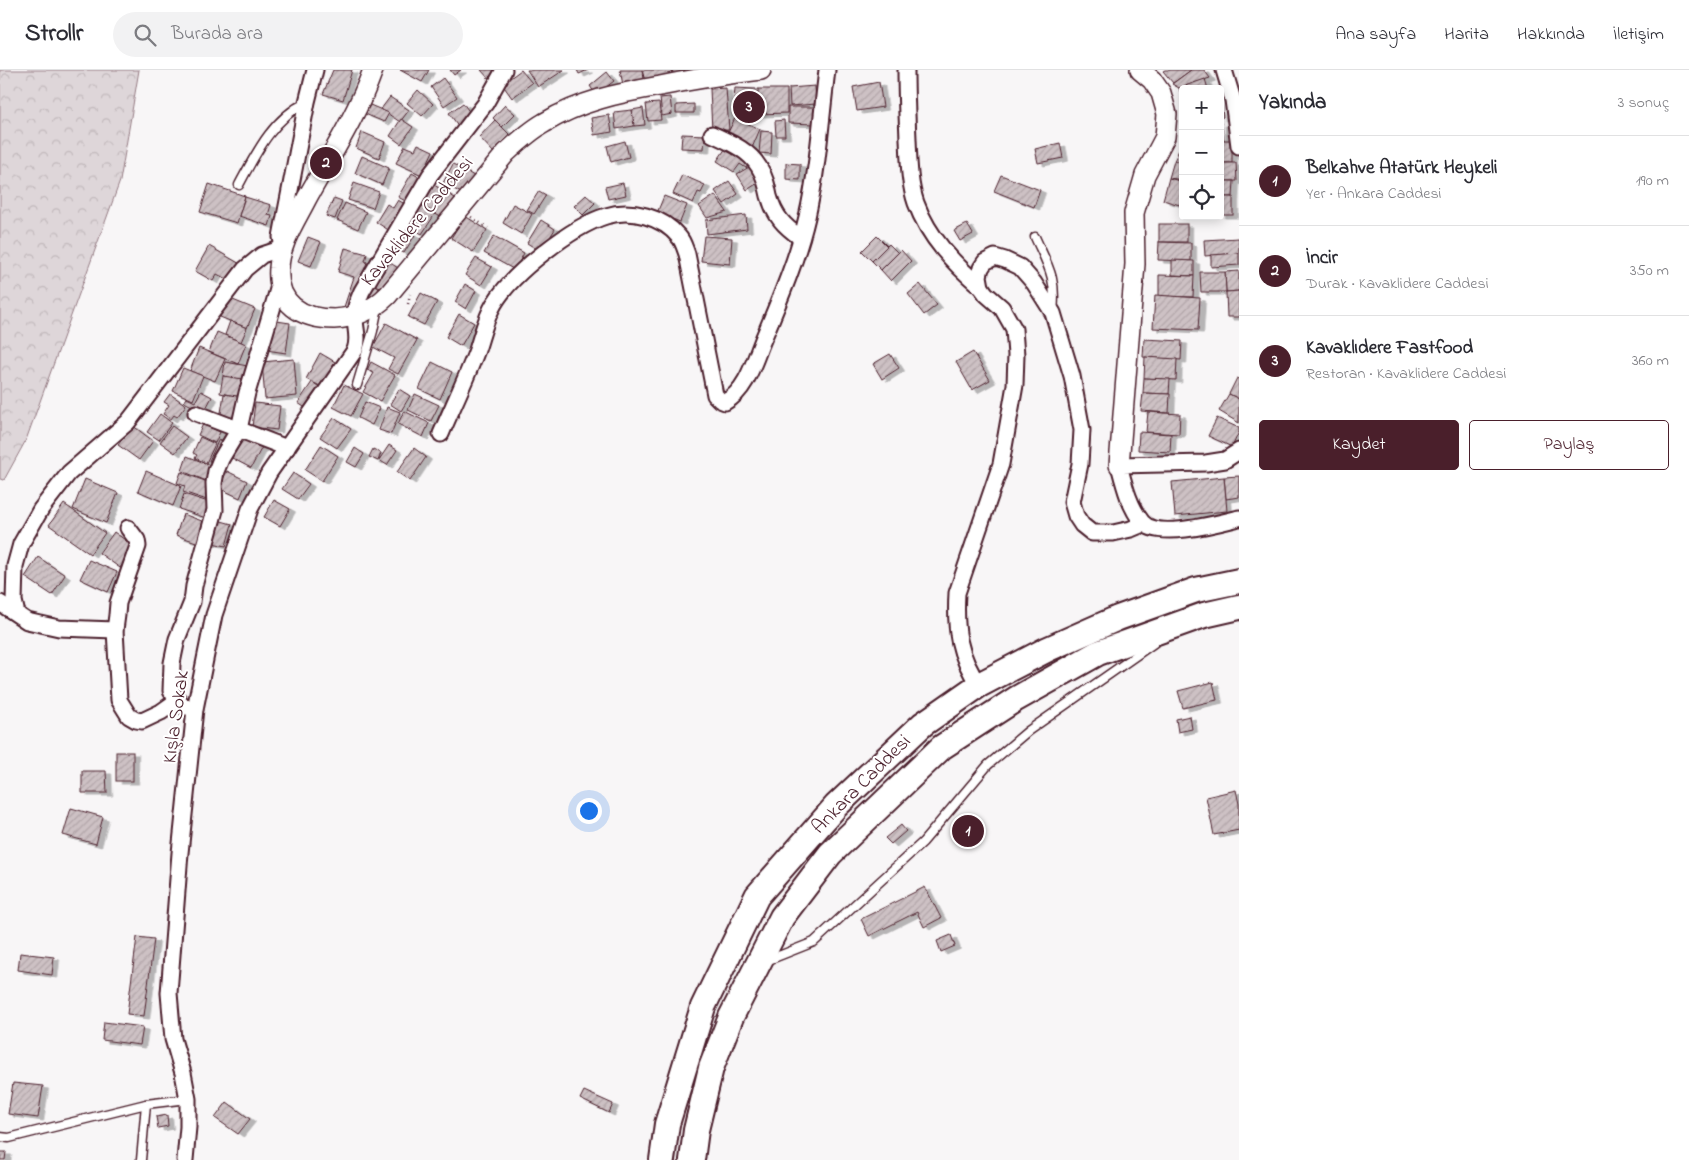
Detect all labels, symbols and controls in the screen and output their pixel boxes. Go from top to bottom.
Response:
search box [113,12,463,57]
text: Strollr [25,17,83,52]
icon: search [131,21,159,49]
text: Burada ara [171,21,263,48]
text: Ana sayfa [1335,22,1416,48]
text: Harita [1444,22,1489,48]
text: Hakkında [1517,22,1585,48]
text: İletişim [1613,22,1664,48]
map controls [1179,85,1224,220]
button: + [1179,85,1224,130]
pin: 3 [733,88,765,126]
text: Yakında [1259,88,1326,118]
text: 3 sonuç [1618,91,1669,115]
button: − [1179,130,1224,175]
pin: 2 [310,144,342,182]
street label: Kavaklidere Caddesi [355,151,481,293]
text: Belkahve Atatürk Heykeli [1306,155,1497,182]
text: 1 [1272,169,1278,193]
text: 190 m [1636,169,1669,193]
button: locate [1179,175,1224,220]
text: Yer · Ankara Caddesi [1306,182,1441,206]
text: İncir [1306,245,1338,272]
text: 2 [1271,259,1279,283]
text: 350 m [1630,259,1669,283]
text: Durak · Kavaklidere Caddesi [1306,272,1489,296]
text: Kavaklıdere Fastfood [1306,335,1473,362]
text: 3 [1272,349,1278,373]
text: 360 m [1632,349,1669,373]
text: Restoran · Kavaklidere Caddesi [1306,362,1506,386]
button: Kaydet [1259,420,1459,470]
button: Paylaş [1469,420,1669,470]
street label: Kışla Sokak [156,668,198,765]
street label: Ankara Caddesi [806,729,918,841]
your location [576,798,602,824]
pin: 1 [952,812,984,850]

